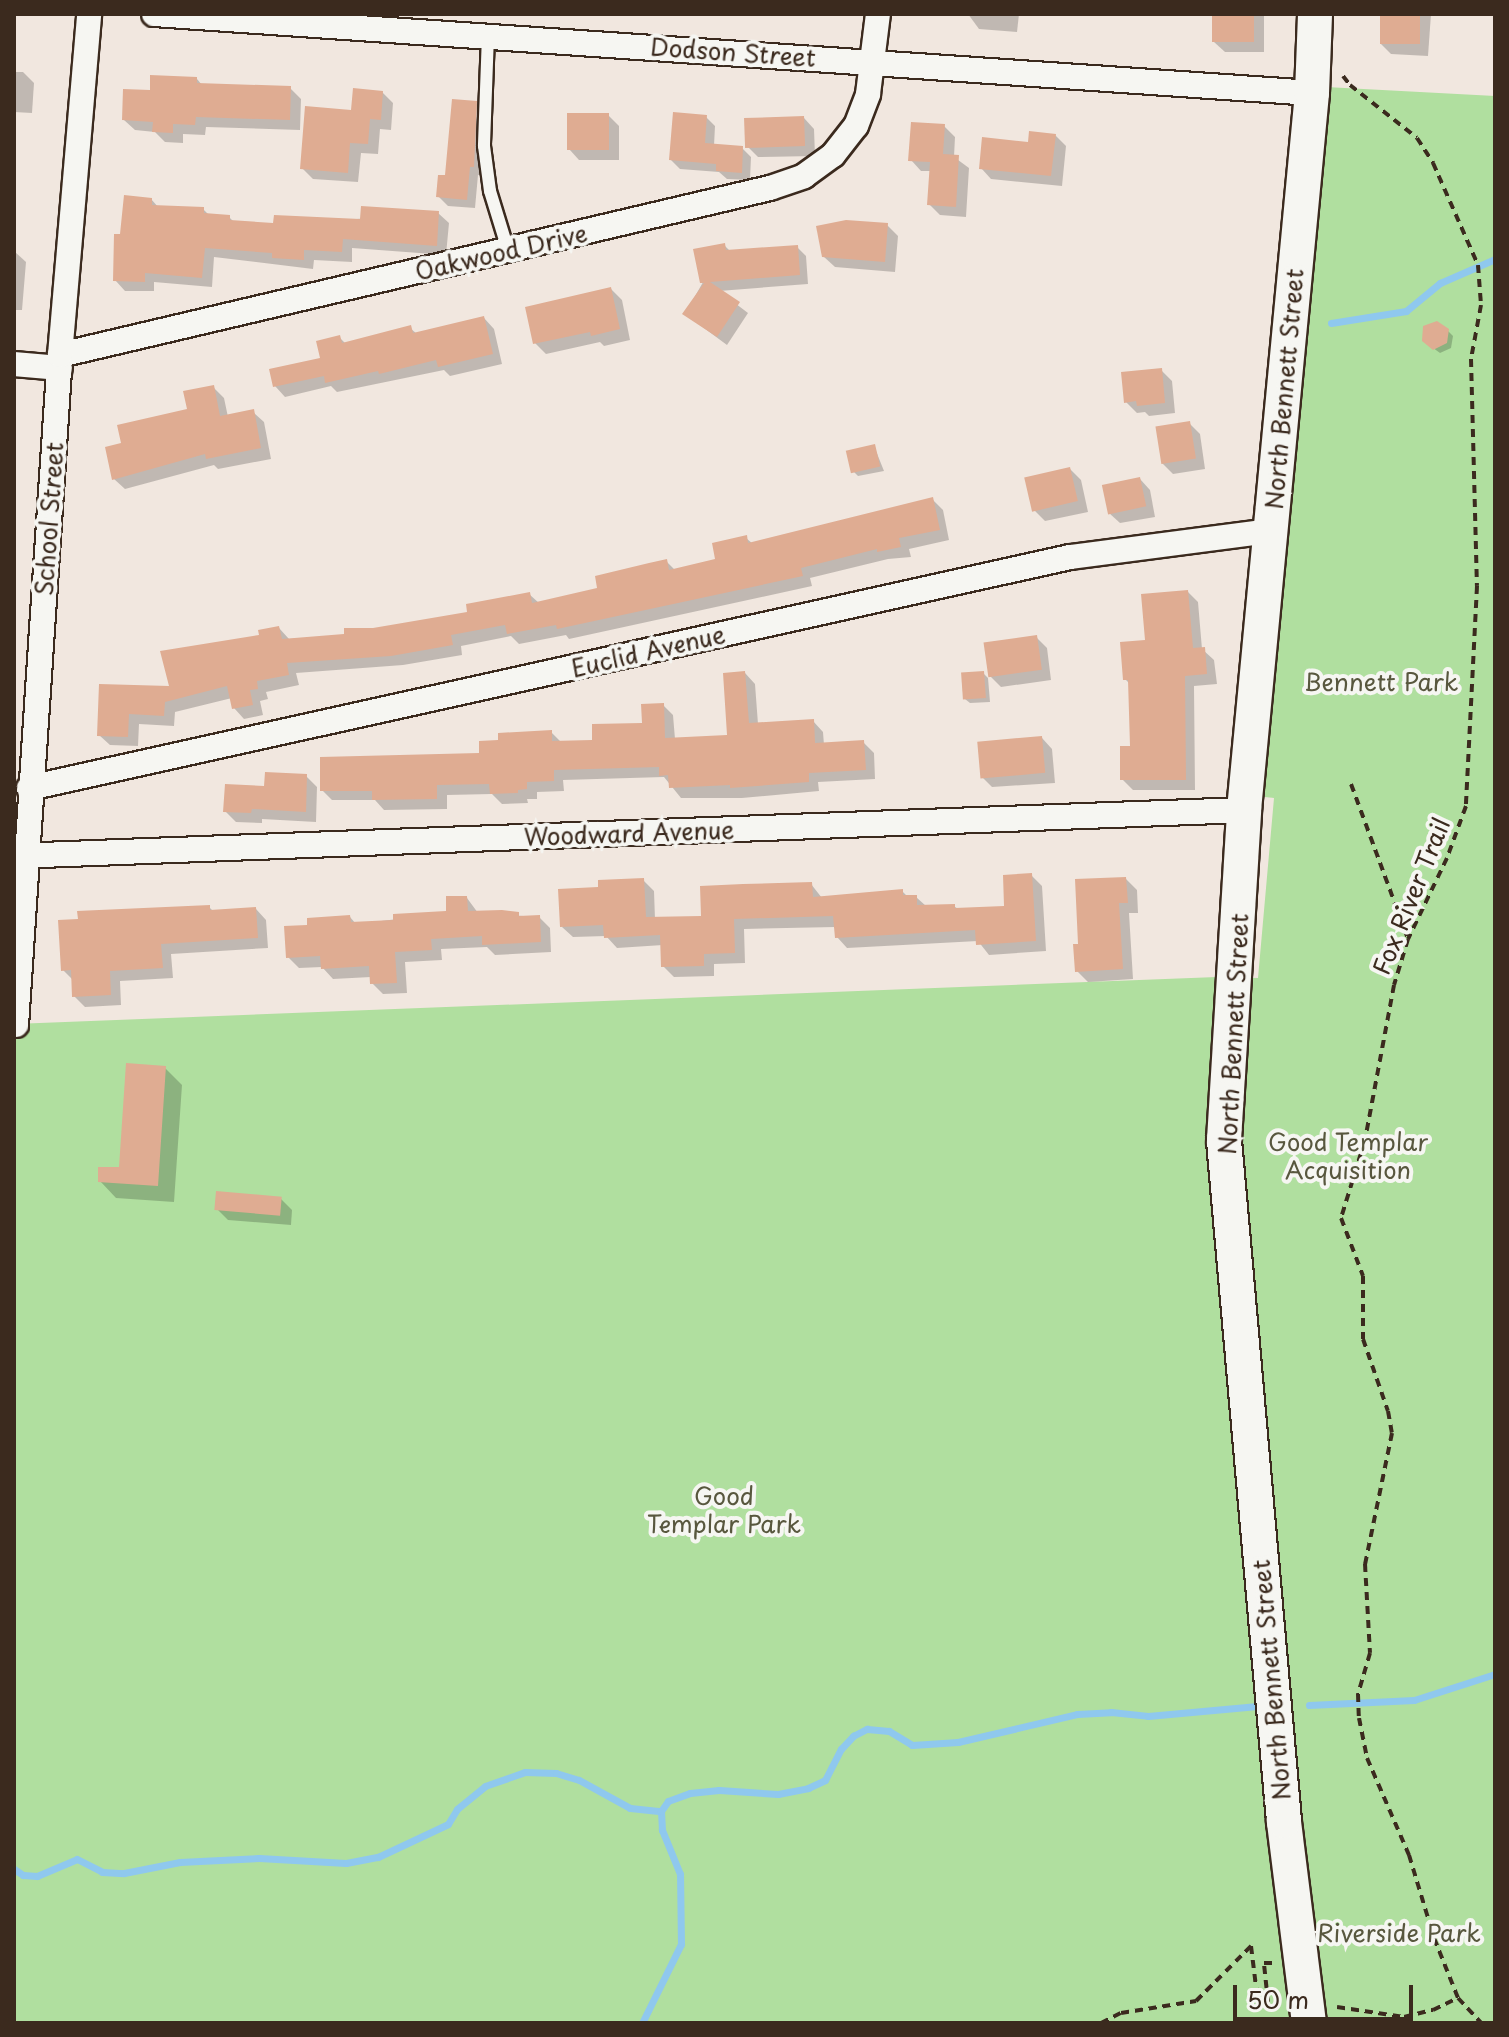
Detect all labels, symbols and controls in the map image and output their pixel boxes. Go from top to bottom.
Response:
street label: Dodson Street [650,32,816,72]
street label: Oakwood Drive [412,218,590,286]
street label: North Bennett Street [1259,265,1309,513]
street label: School Street [29,441,69,597]
street label: Euclid Avenue [568,619,728,683]
park label: Bennett Park [1304,668,1458,696]
street label: Fox River Trail [1366,813,1456,979]
street label: Woodward Avenue [522,815,736,851]
street label: North Bennett Street [1212,910,1254,1158]
park label: Good Templar Acquisition [1268,1128,1428,1184]
park label: Good Templar Park [647,1482,801,1538]
street label: North Bennett Street [1246,1556,1296,1804]
park label: Riverside Park [1317,1919,1481,1947]
scale bar [1237,1969,1417,2019]
text: 50 m [1247,1981,1309,2017]

